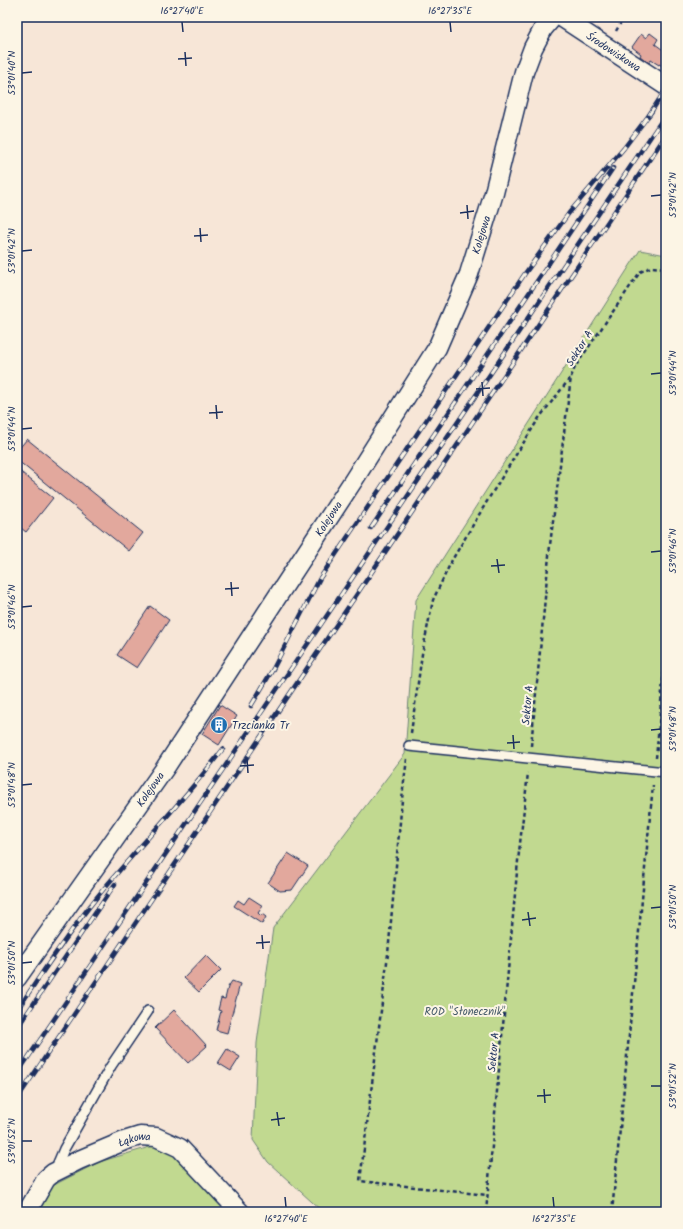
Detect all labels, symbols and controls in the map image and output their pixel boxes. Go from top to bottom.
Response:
text: 16°27'40"E [160,3,205,19]
text: 16°27'35"E [428,3,473,19]
street label: Środowiskowa [582,28,644,77]
text: 53°01'40"N [4,50,20,95]
text: 53°01'42"N [665,172,681,218]
street label: Kolejowa [468,214,496,257]
text: 53°01'42"N [4,228,20,274]
street label: Sektor A [562,327,598,370]
text: 53°01'44"N [665,350,681,396]
text: 53°01'44"N [4,406,20,452]
street label: Kolejowa [311,498,348,541]
text: 53°01'46"N [665,528,681,574]
text: 53°01'46"N [4,584,20,630]
street label: Sektor A [517,684,539,726]
text: 53°01'48"N [665,706,681,752]
building icon: Trzcianka Tr [209,715,229,735]
place label: Trzcianka Tr [232,717,291,735]
text: 53°01'48"N [4,762,20,808]
street label: Kolejowa [132,768,170,811]
text: 53°01'50"N [665,885,681,929]
text: 53°01'50"N [4,941,20,985]
park label: ROD "Słonecznik" [425,1003,506,1021]
street label: Sektor A [483,1031,505,1073]
text: 53°01'52"N [665,1063,681,1109]
text: 53°01'52"N [4,1118,20,1164]
street label: Łąkowa [115,1128,151,1153]
text: 16°27'40"E [264,1211,309,1227]
text: 16°27'35"E [532,1211,577,1227]

